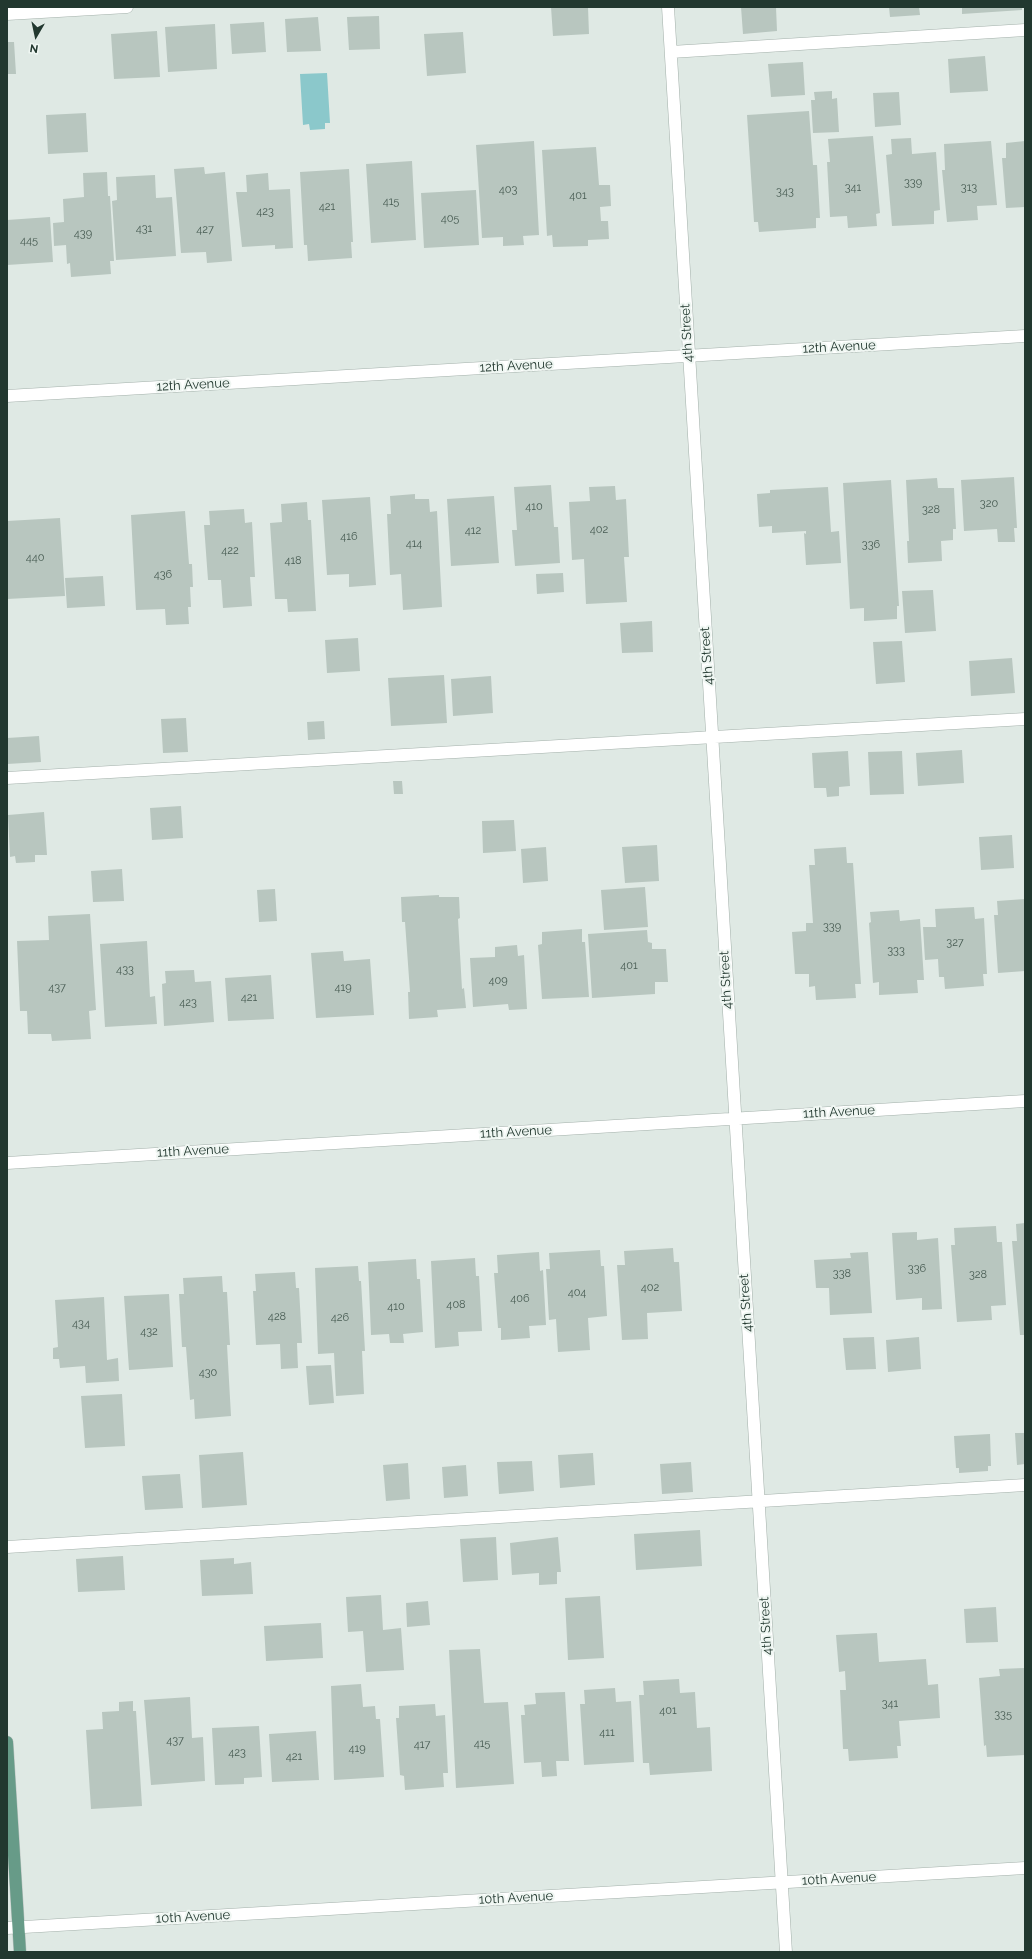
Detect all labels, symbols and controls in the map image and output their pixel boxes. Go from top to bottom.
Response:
north arrow [16,16,56,56]
text: N [29,41,39,55]
house number: 339 [904,176,922,190]
house number: 341 [845,181,861,195]
house number: 313 [961,181,977,195]
house number: 403 [499,183,517,197]
house number: 343 [776,185,794,199]
house number: 401 [569,189,587,203]
house number: 415 [383,195,399,209]
house number: 421 [319,200,335,214]
house number: 423 [256,205,274,219]
house number: 405 [441,212,459,226]
house number: 431 [136,222,152,236]
house number: 427 [196,223,214,237]
house number: 439 [74,227,92,241]
house number: 445 [20,234,38,248]
street label: 4th Street [678,303,696,363]
street label: 12th Avenue [802,337,876,357]
street label: 12th Avenue [479,356,553,376]
street label: 12th Avenue [156,375,230,395]
house number: 320 [980,497,998,511]
house number: 410 [525,500,543,514]
house number: 328 [922,503,940,517]
house number: 402 [590,523,608,537]
house number: 412 [465,524,481,538]
house number: 416 [340,530,358,544]
house number: 414 [406,537,422,551]
house number: 336 [862,538,880,552]
house number: 422 [221,544,239,558]
house number: 440 [26,551,44,565]
house number: 418 [284,554,302,568]
house number: 436 [154,568,172,582]
street label: 4th Street [697,626,717,686]
house number: 339 [823,920,841,934]
house number: 327 [946,936,964,950]
house number: 333 [887,944,905,958]
street label: 4th Street [717,950,735,1010]
house number: 401 [620,959,638,973]
house number: 433 [116,963,134,977]
house number: 409 [488,974,508,988]
house number: 437 [48,981,66,995]
house number: 419 [334,981,352,995]
house number: 421 [241,991,257,1005]
house number: 423 [179,996,197,1010]
street label: 11th Avenue [803,1102,875,1122]
street label: 11th Avenue [480,1122,552,1142]
street label: 11th Avenue [157,1141,229,1161]
house number: 336 [908,1262,926,1276]
house number: 338 [833,1267,851,1281]
house number: 328 [969,1268,987,1282]
street label: 4th Street [736,1273,756,1333]
house number: 402 [641,1281,659,1295]
house number: 404 [568,1286,586,1300]
house number: 406 [510,1292,530,1306]
house number: 408 [446,1298,466,1312]
house number: 410 [387,1300,405,1314]
house number: 428 [268,1310,286,1324]
house number: 426 [331,1311,349,1325]
house number: 434 [72,1317,90,1331]
house number: 432 [140,1325,158,1339]
house number: 430 [199,1366,217,1380]
street label: 4th Street [757,1596,775,1656]
house number: 341 [882,1697,898,1711]
house number: 401 [659,1704,677,1718]
house number: 335 [994,1708,1012,1722]
house number: 411 [599,1726,615,1740]
house number: 437 [166,1734,184,1748]
house number: 415 [474,1737,490,1751]
house number: 417 [414,1738,430,1752]
house number: 419 [348,1742,366,1756]
house number: 423 [228,1746,246,1760]
house number: 421 [286,1750,302,1764]
street label: 10th Avenue [801,1869,877,1889]
street label: 10th Avenue [478,1888,554,1908]
street label: 10th Avenue [155,1907,231,1927]

